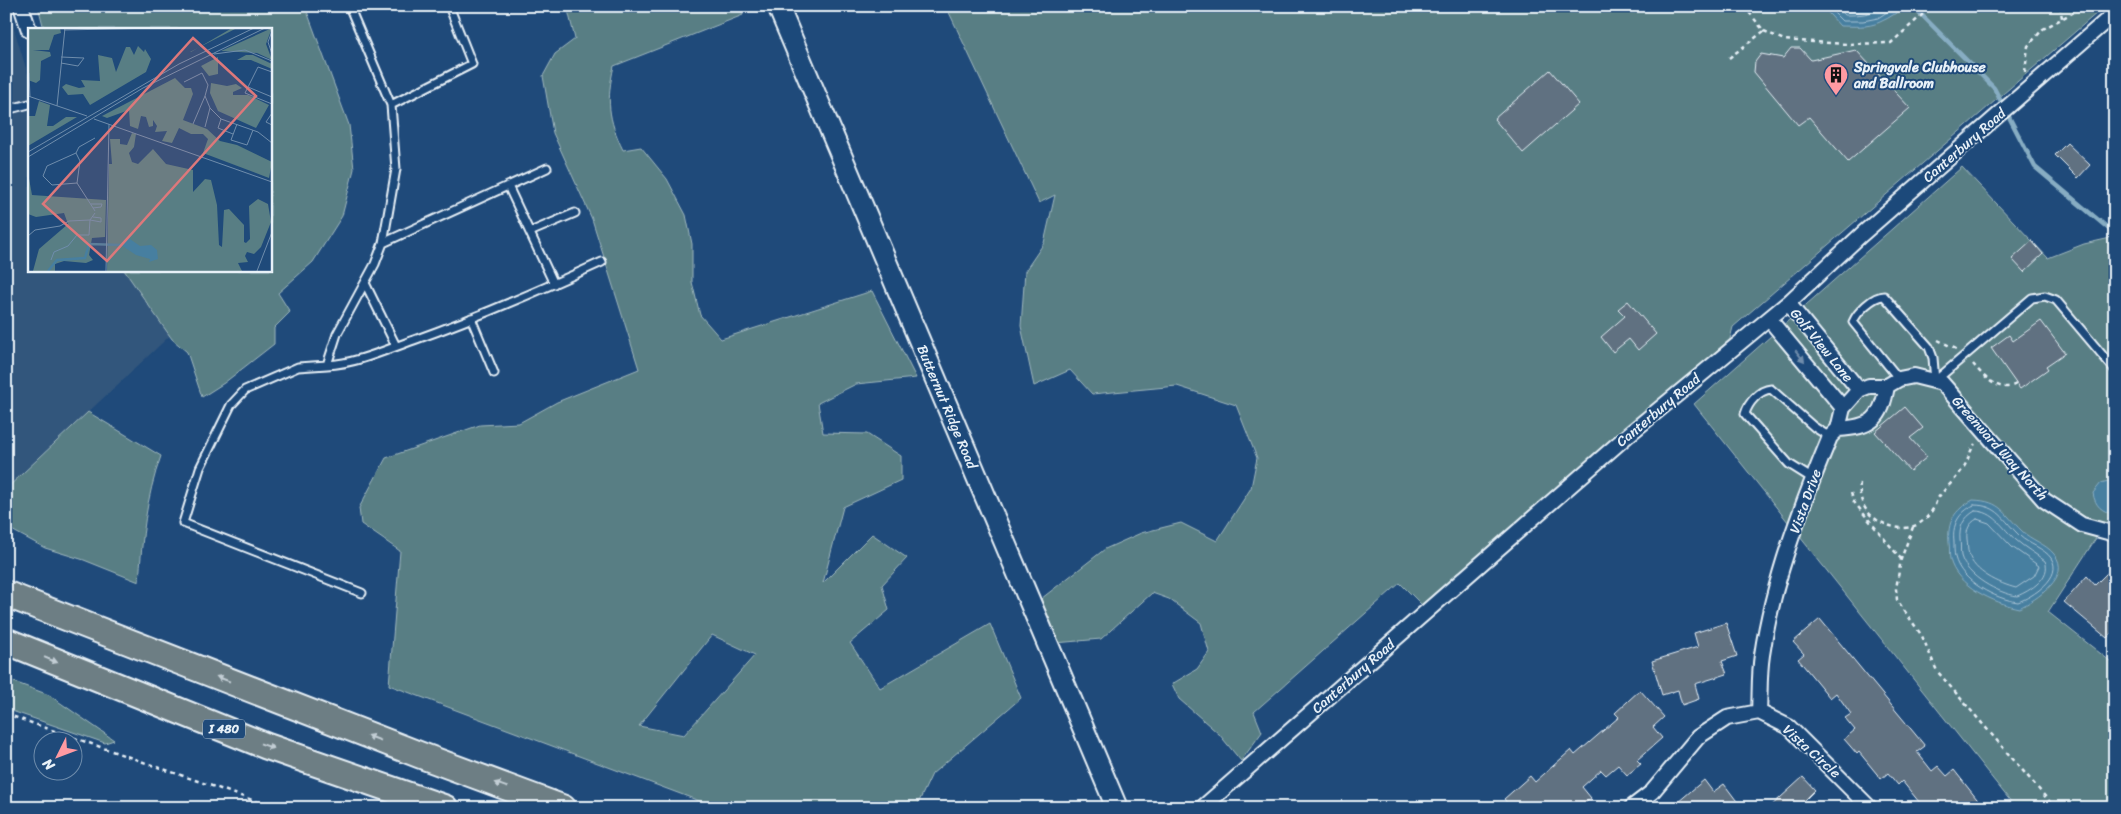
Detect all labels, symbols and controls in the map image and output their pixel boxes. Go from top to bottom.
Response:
inset map [28,28,271,271]
place label: Springvale Clubhouse and Ballroom [1853,55,1986,96]
building icon: Springvale Clubhouse and Ballroom [1823,62,1849,96]
street label: Canterbury Road [1917,101,2013,189]
street label: Golf View Lane [1784,302,1860,388]
street label: Butternut Ridge Road [910,341,985,474]
one-way arrow [1795,349,1806,362]
street label: Canterbury Road [1610,366,1707,453]
street label: Greenward Way North [1945,390,2054,507]
street label: Vista Drive [1782,465,1829,537]
street label: Canterbury Road [1306,632,1402,720]
one-way arrow [44,656,59,664]
one-way arrow [215,675,230,683]
street label: Vista Circle [1777,718,1847,785]
road number: I 480 [203,720,245,739]
north arrow [32,732,82,782]
one-way arrow [366,734,381,742]
one-way arrow [260,742,275,750]
text: N [36,752,62,777]
one-way arrow [493,781,508,788]

